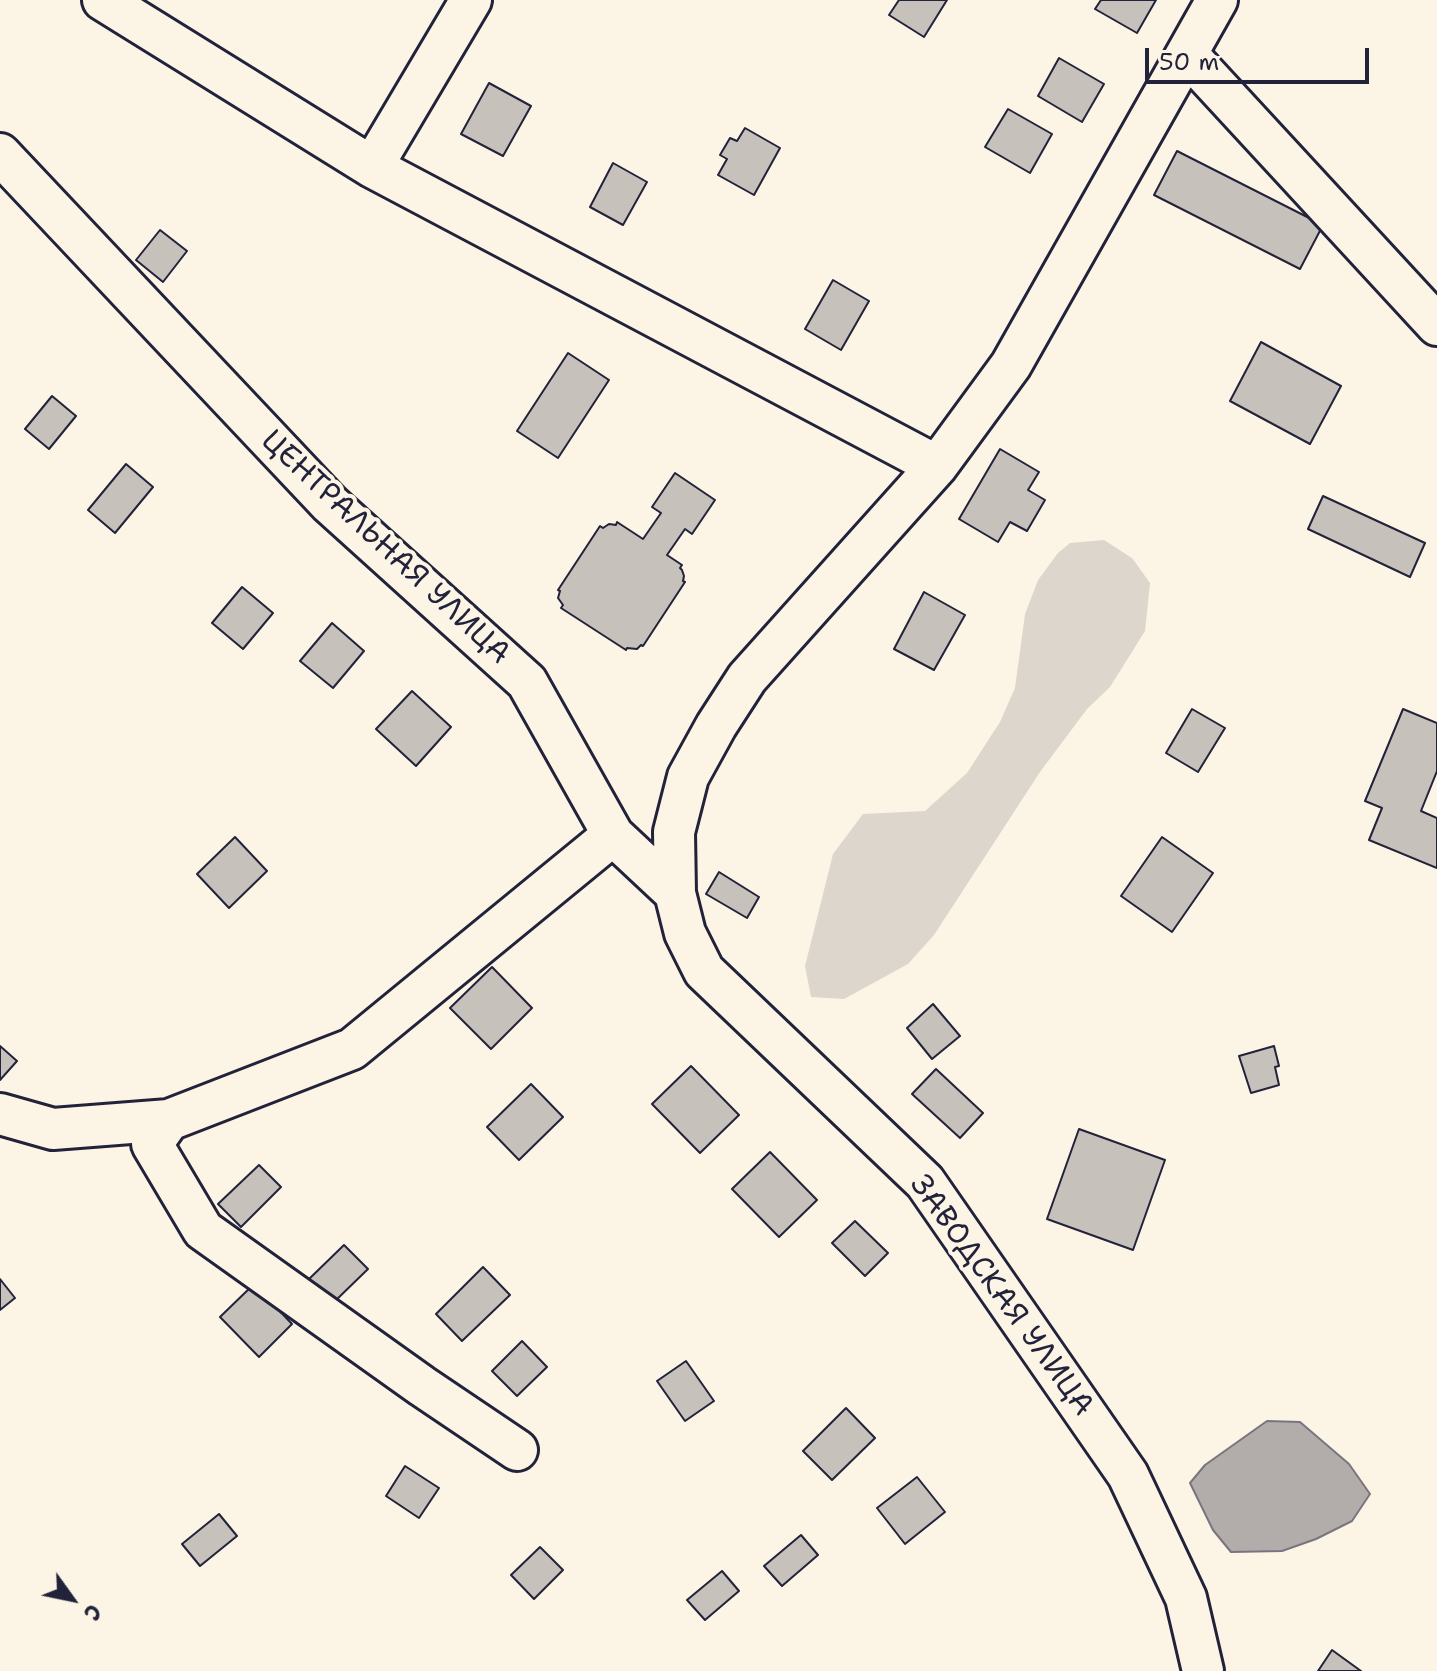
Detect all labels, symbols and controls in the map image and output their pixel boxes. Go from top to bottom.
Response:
scale bar [1149,32,1373,82]
text: 50 m [1159,46,1219,78]
street label: ЦЕНТРАЛЬНАЯ УЛИЦА [253,423,517,673]
street label: ЗАВОДСКАЯ УЛИЦА [901,1168,1101,1424]
north arrow [32,1559,112,1639]
text: С [77,1599,108,1626]

